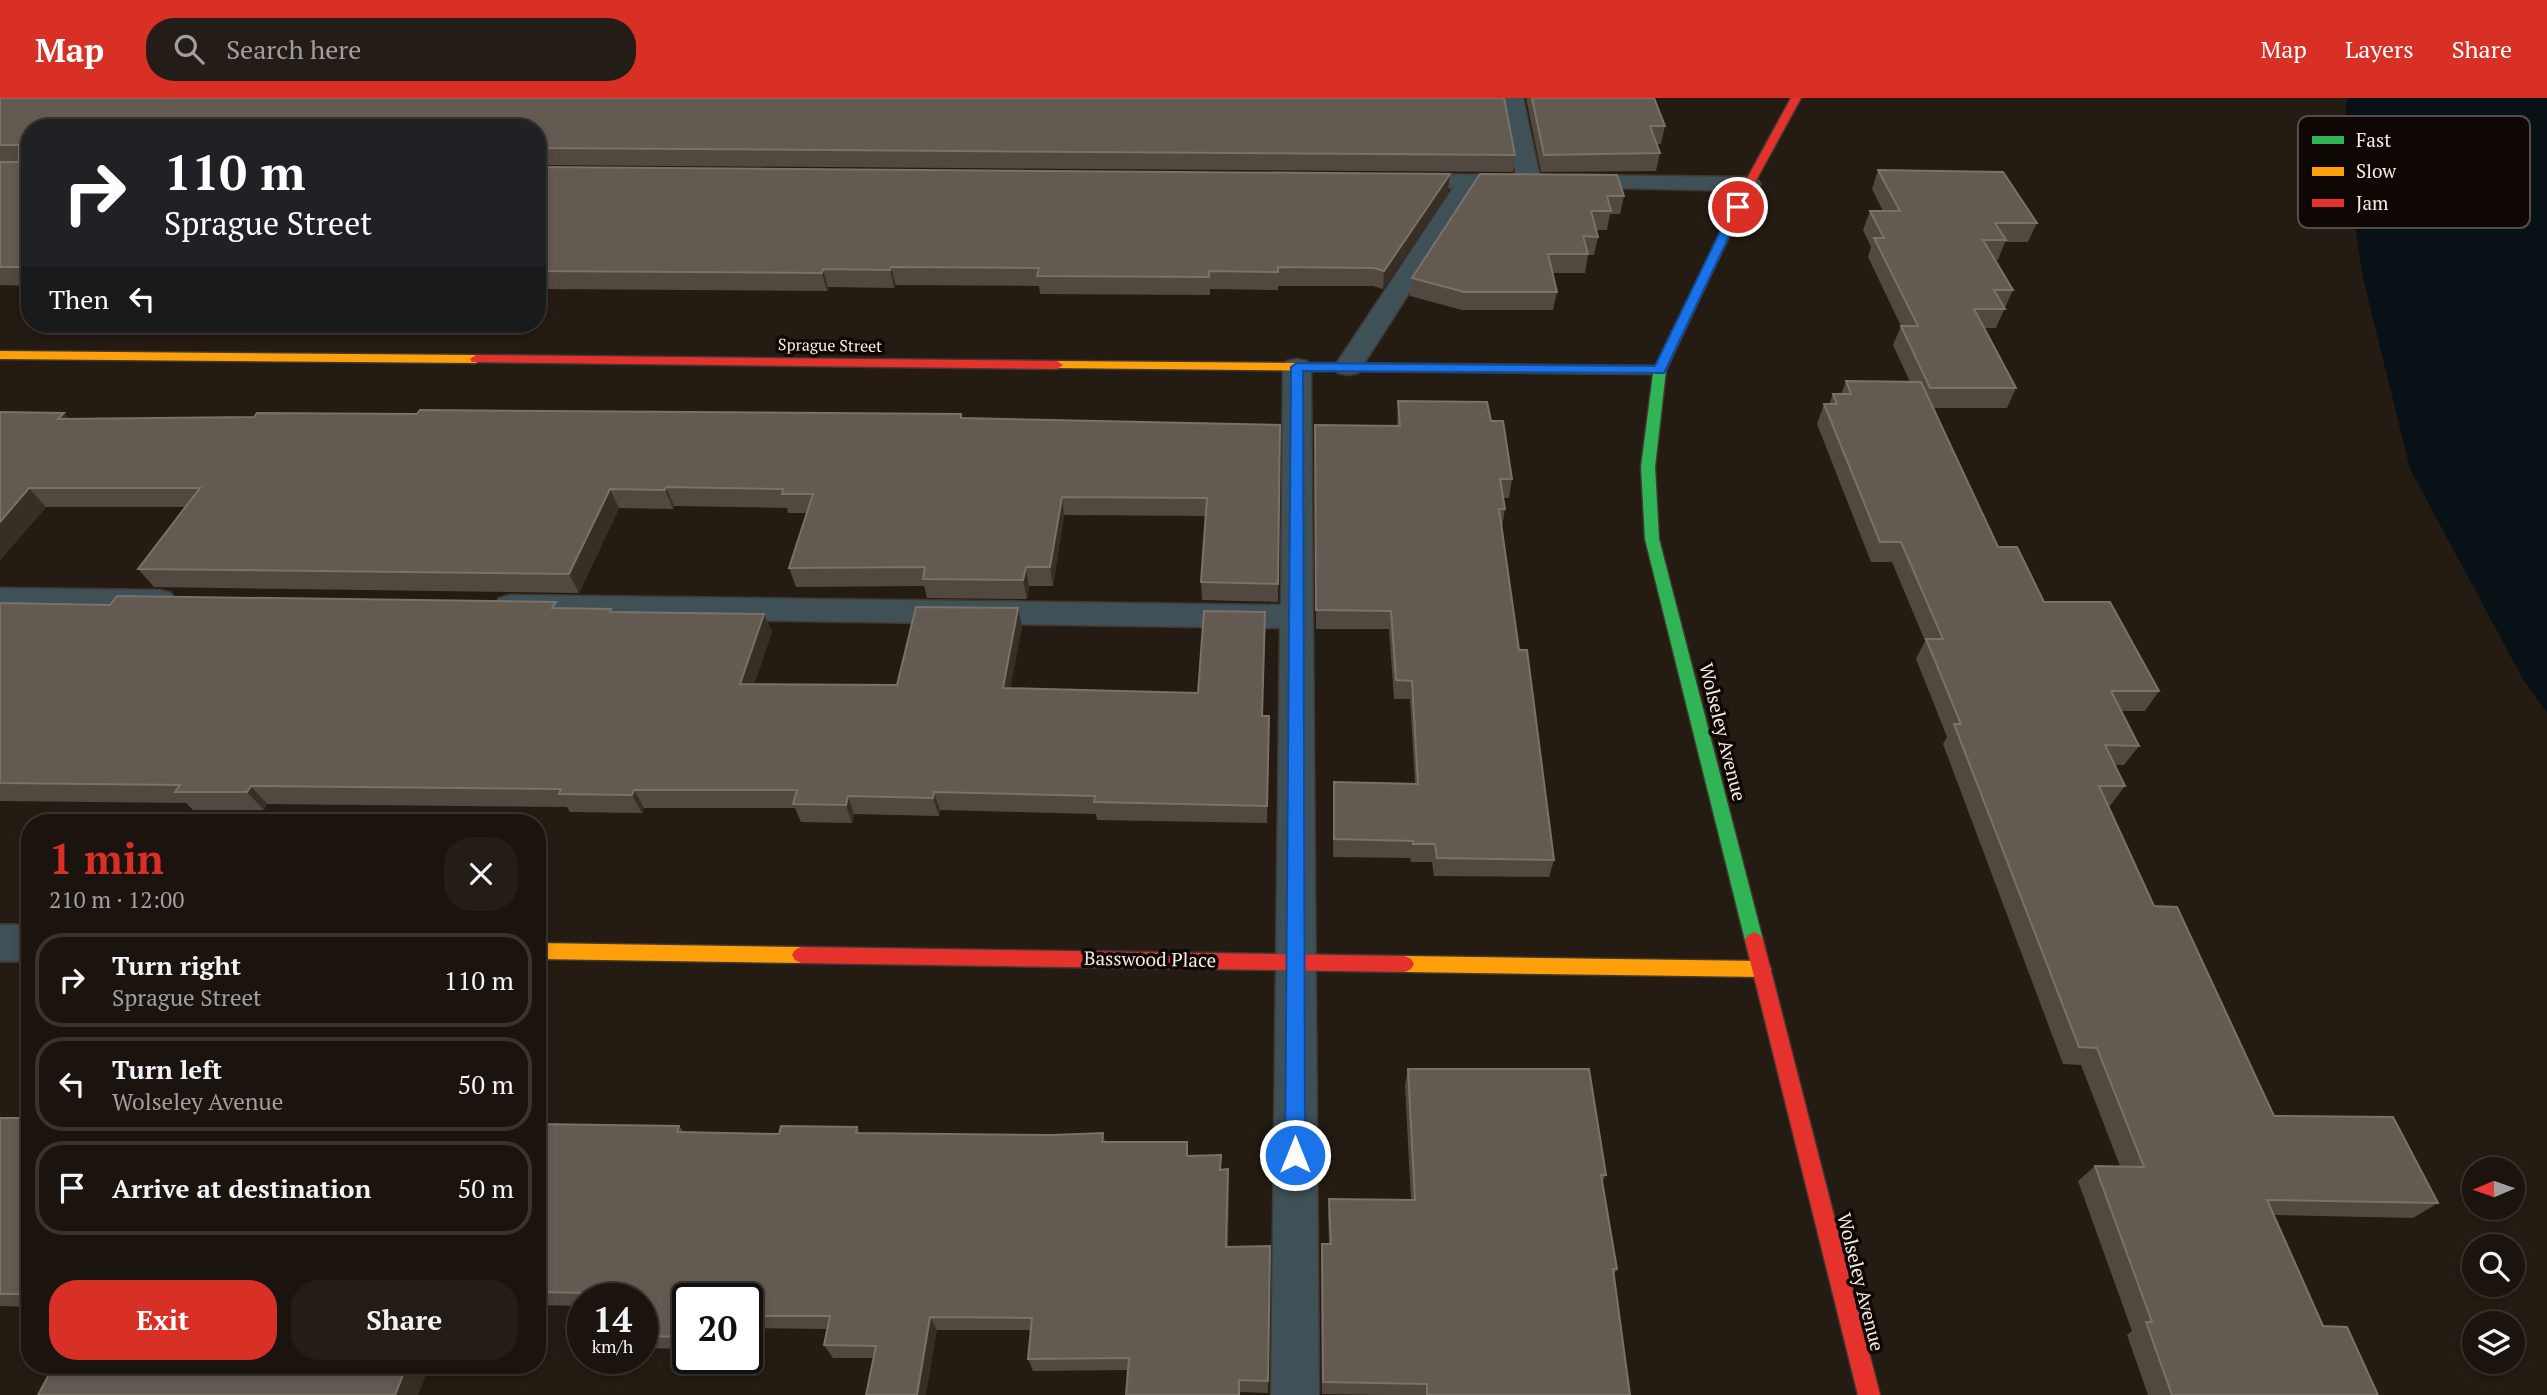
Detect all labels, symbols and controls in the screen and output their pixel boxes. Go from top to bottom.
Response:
search box [146,18,636,81]
text: Map [35,28,104,71]
icon: search [170,30,208,68]
text: Search here [226,32,361,66]
text: Map [2260,33,2307,65]
text: Layers [2345,33,2414,65]
text: Share [2452,33,2512,65]
legend [2298,116,2530,228]
text: Fast [2356,127,2391,152]
text: 110 m [164,139,306,204]
icon: right [49,147,140,238]
text: Slow [2356,158,2397,183]
pin [1708,177,1768,237]
icon: arrive [1719,188,1757,226]
text: Jam [2356,190,2389,215]
text: Sprague Street [164,202,372,244]
icon: left [123,280,161,318]
text: Then [49,282,109,316]
street label: Sprague Street [778,333,882,357]
street label: Wolseley Avenue [1694,660,1753,804]
text: 1 min [49,830,164,886]
button: close [444,837,518,911]
text: 210 m · 12:00 [49,884,184,915]
street label: Basswood Place [1084,945,1216,972]
text: Turn right [112,948,241,982]
icon: right [53,961,91,999]
text: 110 m [444,963,514,997]
text: Sprague Street [112,982,262,1013]
text: Turn left [112,1052,222,1086]
icon: left [53,1065,91,1103]
text: 50 m [458,1067,514,1101]
text: Wolseley Avenue [112,1086,283,1117]
position arrow [1258,1118,1332,1192]
north arrow [2462,1157,2525,1220]
map controls [2462,1157,2525,1374]
icon: arrive [53,1169,91,1207]
text: Arrive at destination [112,1171,371,1205]
text: 50 m [458,1171,514,1205]
street label: Wolseley Avenue [1832,1210,1891,1354]
button: search [2462,1234,2525,1297]
button: Exit [49,1280,277,1360]
button: Share [291,1280,518,1360]
speed limit sign: 20 [672,1283,763,1374]
text: 14 [593,1296,632,1342]
button: layers [2462,1311,2525,1374]
text: km/h [592,1334,633,1358]

